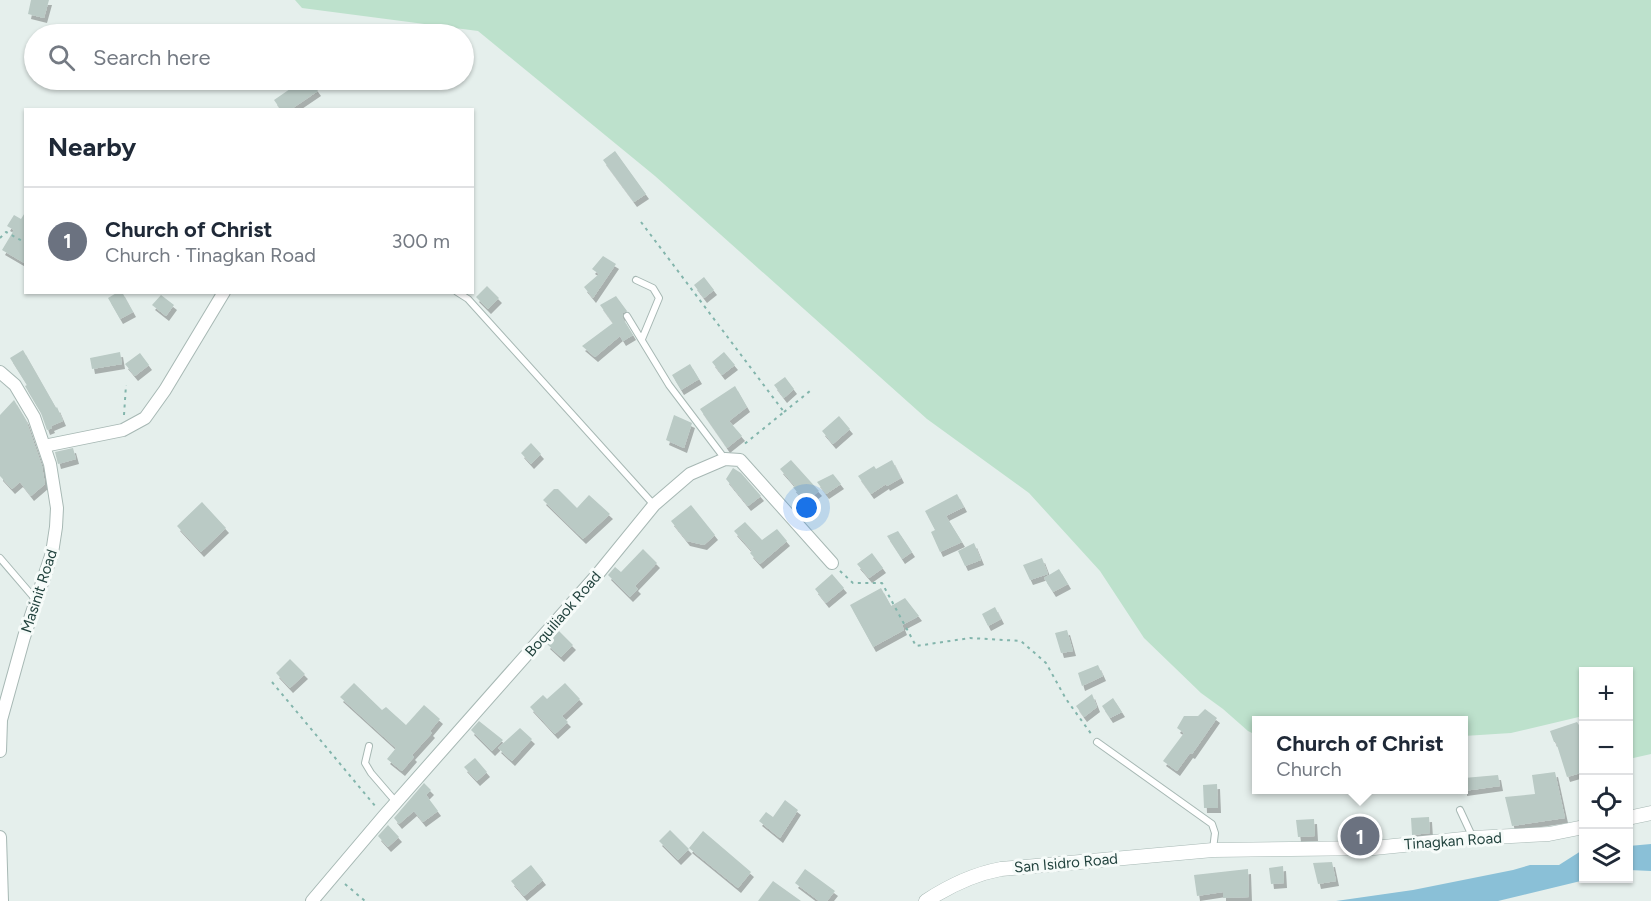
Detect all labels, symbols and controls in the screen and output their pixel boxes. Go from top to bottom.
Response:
search box [24,24,474,90]
icon: search [45,41,78,74]
text: Search here [93,44,211,71]
text: Nearby [48,131,136,163]
text: Church of Christ [105,216,272,243]
text: 1 [63,229,72,253]
text: 300 m [392,229,450,253]
text: Church · Tinagkan Road [105,243,316,267]
your location [792,493,821,522]
street label: Masinit Road [17,547,61,635]
street label: Boquiliaok Road [521,568,605,660]
map controls [1579,667,1633,883]
button: + [1579,667,1633,721]
popup [1252,716,1468,794]
button: − [1579,721,1633,775]
text: Church of Christ [1276,730,1444,757]
text: Church [1276,757,1342,781]
button: locate [1579,775,1633,829]
pin: 1 [1340,814,1380,858]
street label: Tinagkan Road [1404,829,1502,853]
button: layers [1579,829,1633,883]
street label: San Isidro Road [1013,849,1119,877]

